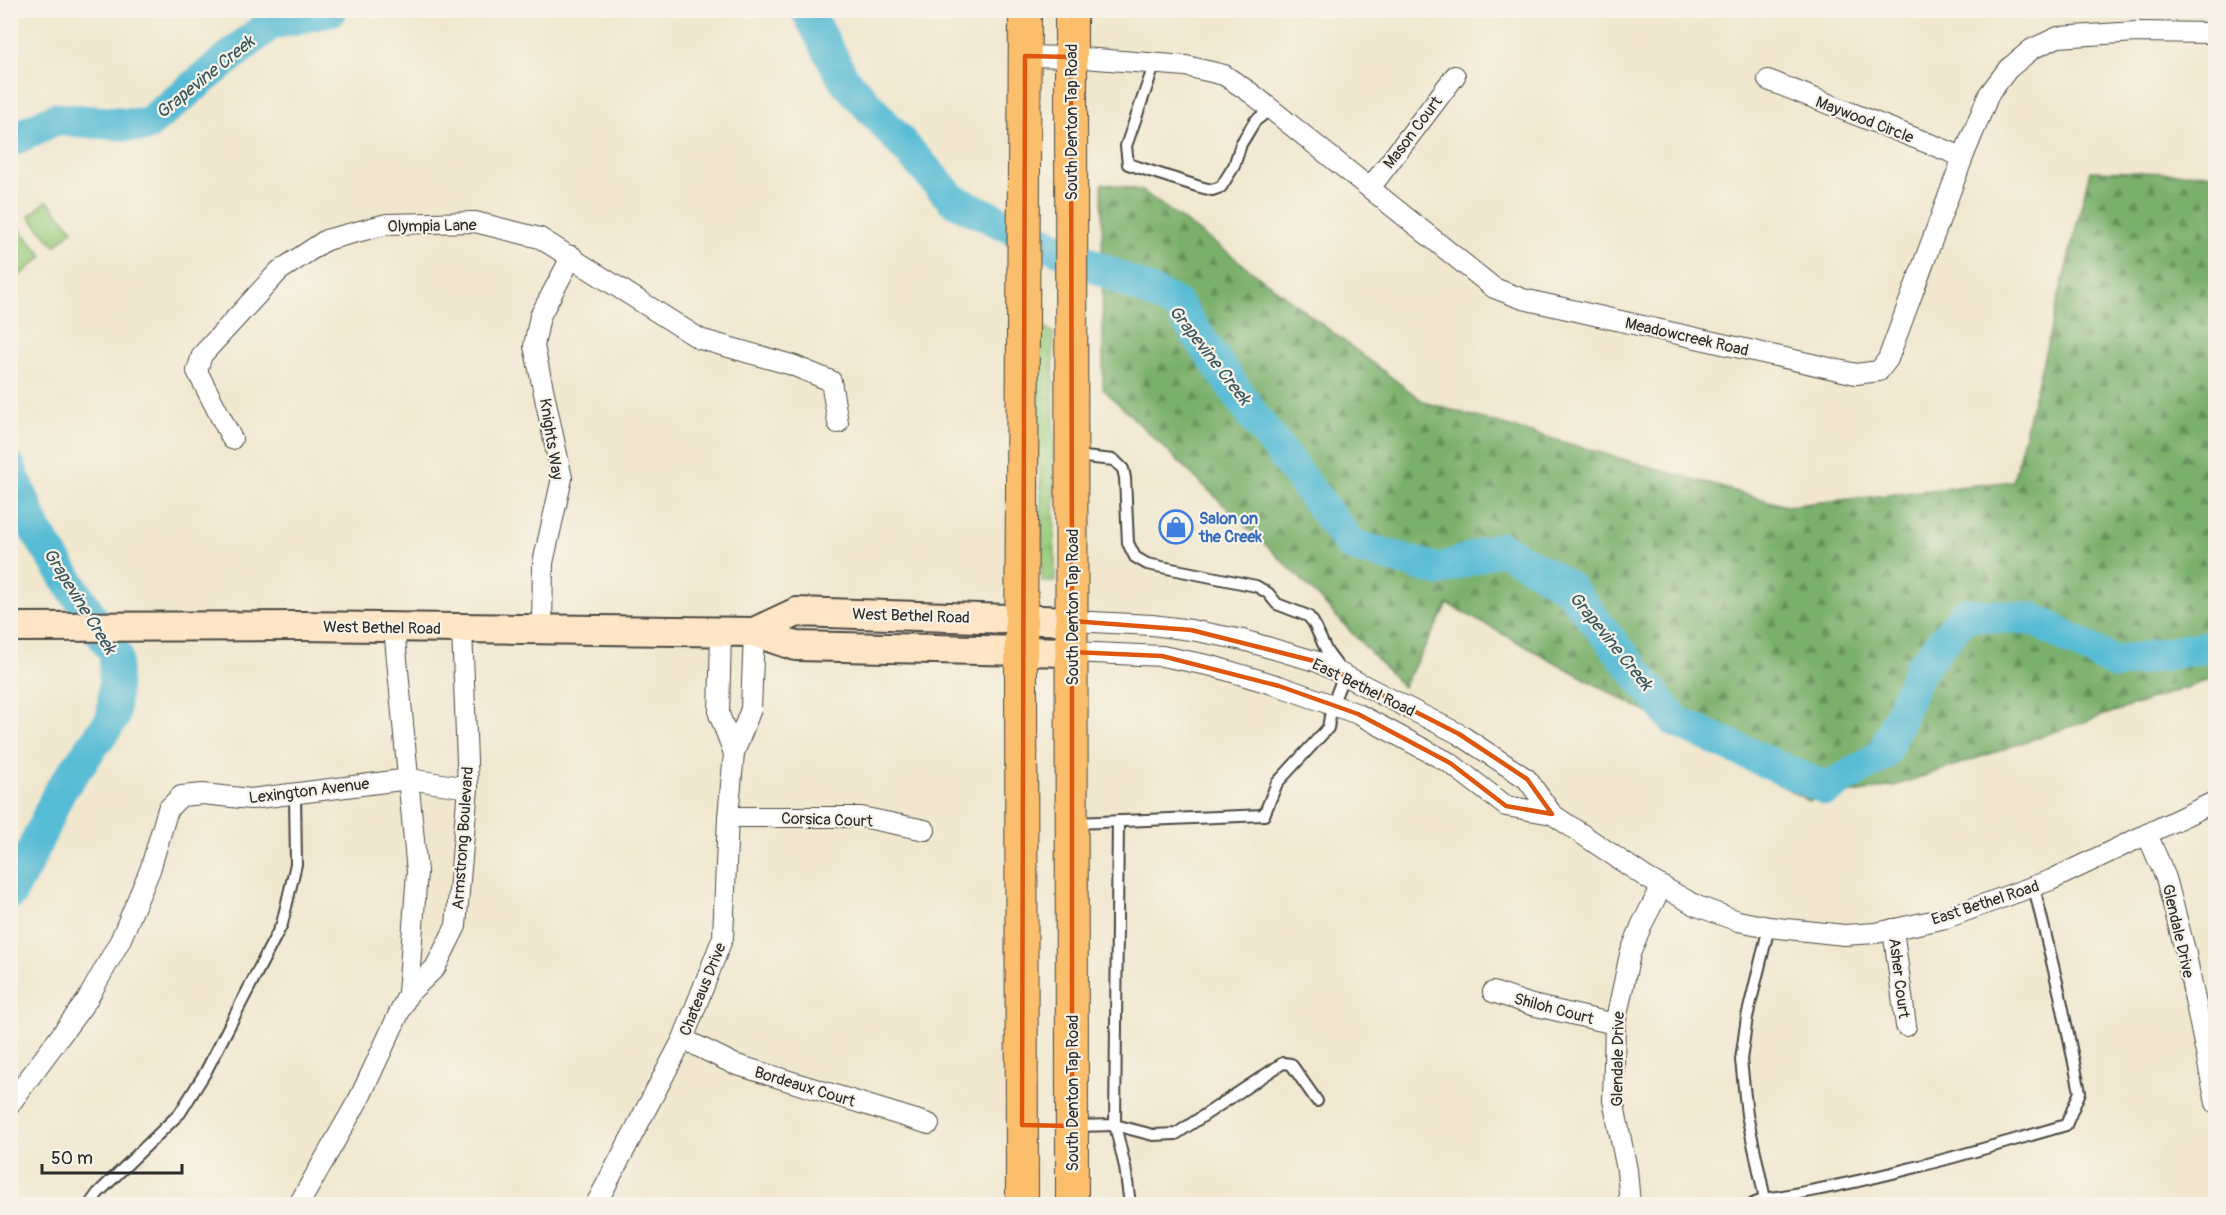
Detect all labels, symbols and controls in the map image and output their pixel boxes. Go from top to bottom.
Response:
water label: Grapevine Creek [151,30,261,124]
street label: South Denton Tap Road [1062,44,1082,200]
street label: Mason Court [1379,92,1447,173]
street label: Maywood Circle [1813,92,1917,148]
street label: Olympia Lane [387,215,477,237]
water label: Grapevine Creek [1163,301,1257,411]
street label: Meadowcreek Road [1623,313,1751,361]
street label: Knights Way [535,397,567,482]
shop icon: Salon on the Creek [1158,509,1194,545]
place label: Salon on the Creek [1198,509,1262,547]
street label: South Denton Tap Road [1063,529,1083,685]
water label: Grapevine Creek [38,544,122,660]
water label: Grapevine Creek [1564,587,1658,697]
street label: West Bethel Road [852,604,970,628]
street label: West Bethel Road [323,617,441,639]
street label: East Bethel Road [1309,654,1418,721]
street label: Armstrong Boulevard [448,766,478,910]
street label: Lexington Avenue [248,774,371,808]
street label: Corsica Court [781,808,874,832]
street label: East Bethel Road [1929,876,2042,930]
street label: Glendale Drive [2158,882,2199,980]
street label: Asher Court [1884,937,1914,1020]
street label: Chateaus Drive [675,940,731,1039]
street label: Shiloh Court [1512,989,1596,1029]
street label: Glendale Drive [1607,1011,1629,1107]
street label: South Denton Tap Road [1063,1015,1083,1171]
street label: Bordeaux Court [752,1062,858,1112]
scale bar [42,1137,182,1175]
text: 50 m [51,1147,93,1170]

